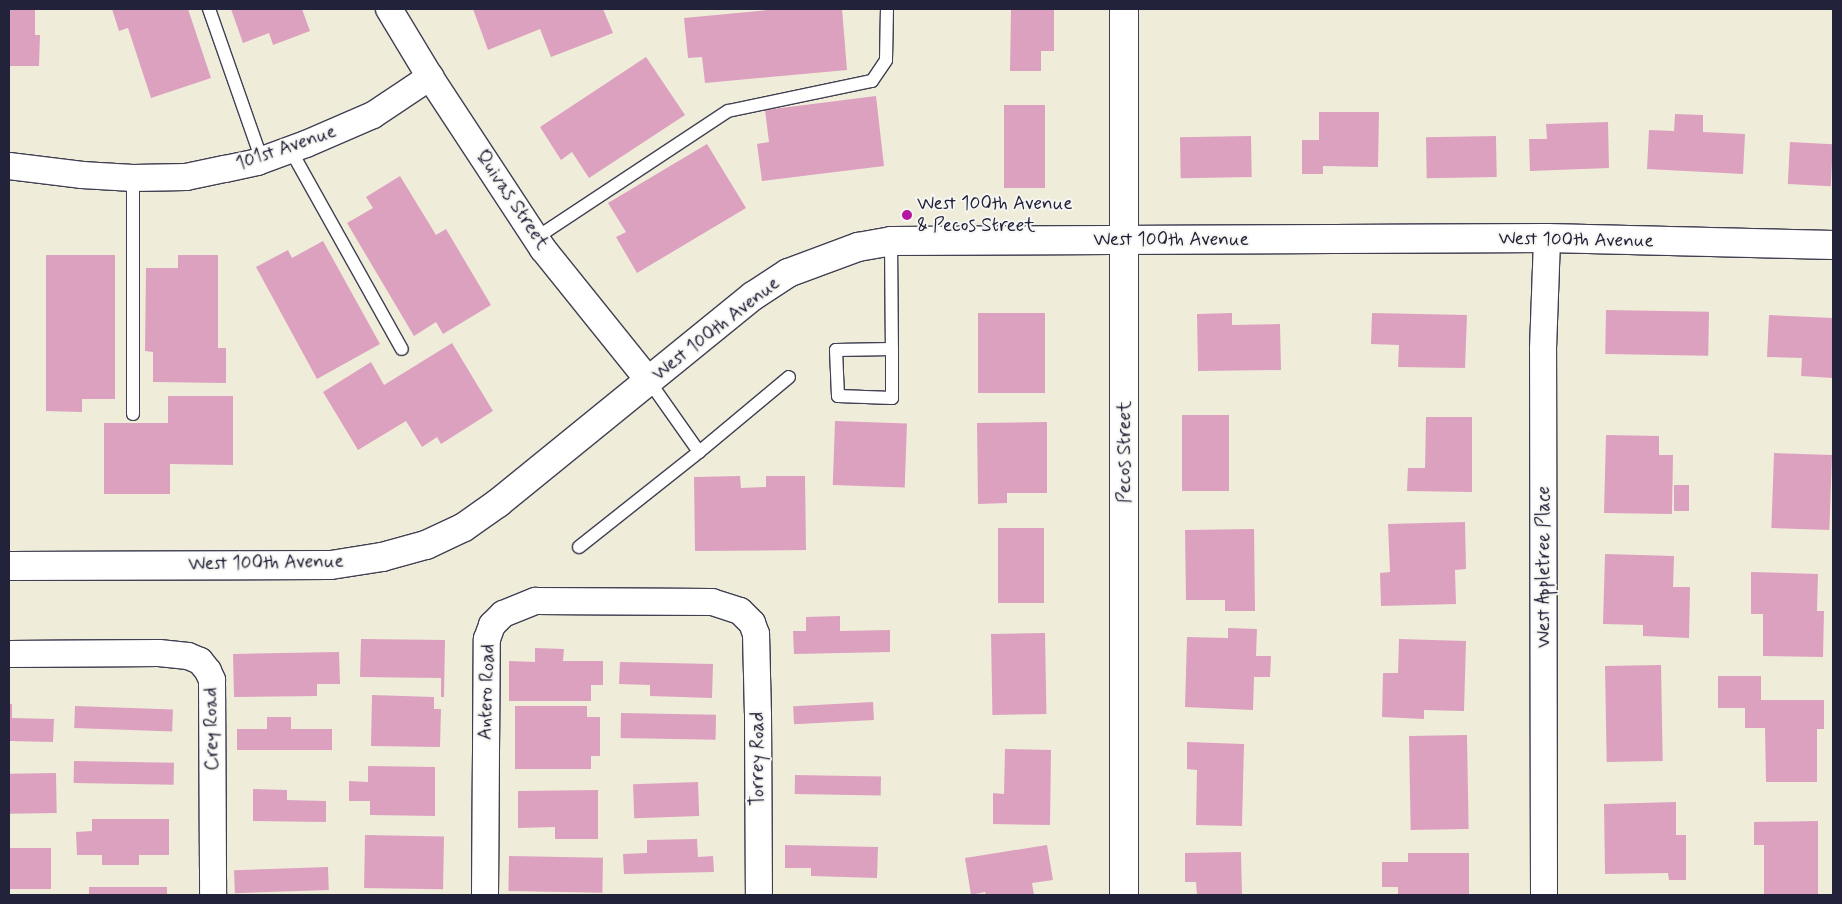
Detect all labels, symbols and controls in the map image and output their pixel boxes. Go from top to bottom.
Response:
street label: 101st Avenue [233,120,339,176]
street label: Quivas Street [470,146,554,254]
place label: West 100th Avenue & Pecos Street [917,193,1073,237]
marker: West 100th Avenue & Pecos Street [901,209,913,221]
street label: West 100th Avenue [1498,227,1654,253]
street label: West 100th Avenue [1093,229,1249,251]
street label: West 100th Avenue [648,272,784,386]
street label: Pecos Street [1114,401,1136,503]
street label: West Appletree Place [1533,486,1555,648]
street label: West 100th Avenue [188,550,344,576]
street label: Antero Road [474,644,500,740]
street label: Crey Road [200,688,224,770]
street label: Torrey Road [747,712,769,806]

